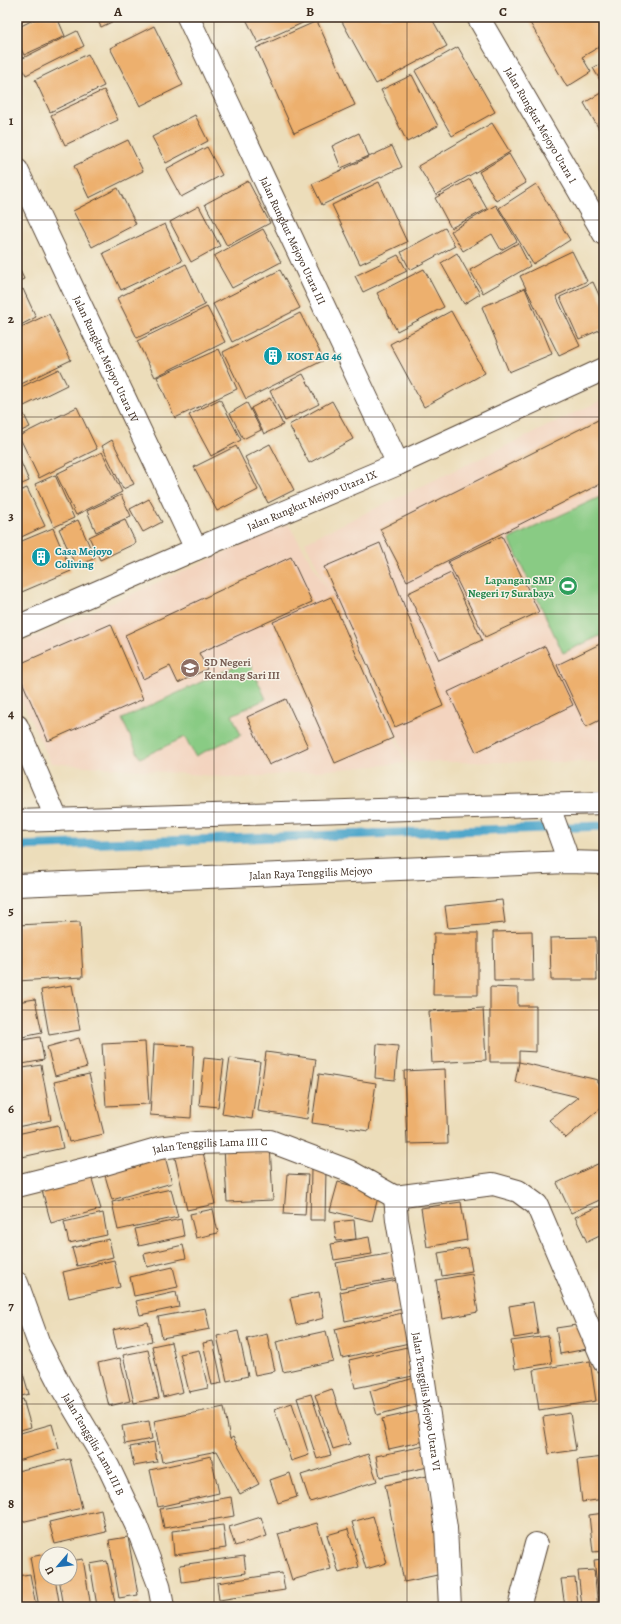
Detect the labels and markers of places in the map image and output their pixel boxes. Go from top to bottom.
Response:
building icon: KOST AG 46 [262,345,284,367]
place label: KOST AG 46 [287,349,342,364]
place label: Casa Mejoyo Coliving [55,544,112,572]
building icon: Casa Mejoyo Coliving [30,546,52,568]
place label: Lapangan SMP Negeri 17 Surabaya [468,573,555,601]
sports icon: Lapangan SMP Negeri 17 Surabaya [557,575,579,597]
place label: SD Negeri Kendang Sari III [204,655,280,683]
school or university icon: SD Negeri Kendang Sari III [179,657,201,679]

